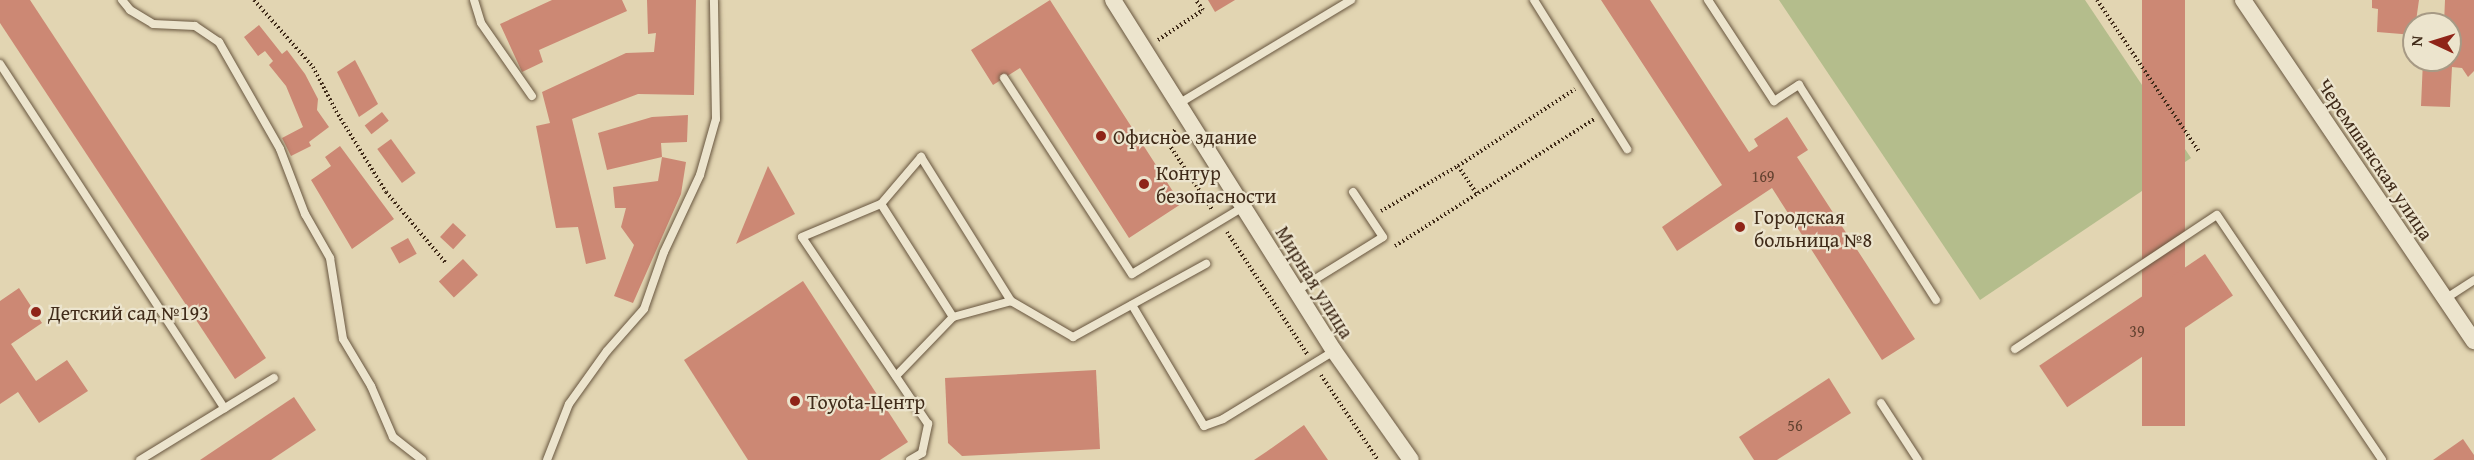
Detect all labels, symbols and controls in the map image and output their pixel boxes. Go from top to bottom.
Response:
north arrow [2402,12,2462,72]
text: N [2404,35,2428,47]
street label: Черемшанская улица [2313,74,2439,244]
place label: Офисное здание [1113,124,1257,148]
marker: Офисное здание [1094,129,1108,143]
place label: Контур безопасности [1156,160,1276,207]
house number: 169 [1751,166,1775,186]
marker: Контур безопасности [1137,177,1151,191]
place label: Городская больница №8 [1754,204,1872,251]
marker: Городская больница №8 [1731,218,1749,236]
street label: Мирная улица [1271,221,1359,343]
place label: Детский сад №193 [48,300,209,324]
marker: Детский сад №193 [29,305,43,319]
house number: 39 [2129,321,2145,341]
place label: Toyota-Центр [807,389,925,413]
marker: Toyota-Центр [788,394,802,408]
house number: 56 [1787,415,1803,435]

